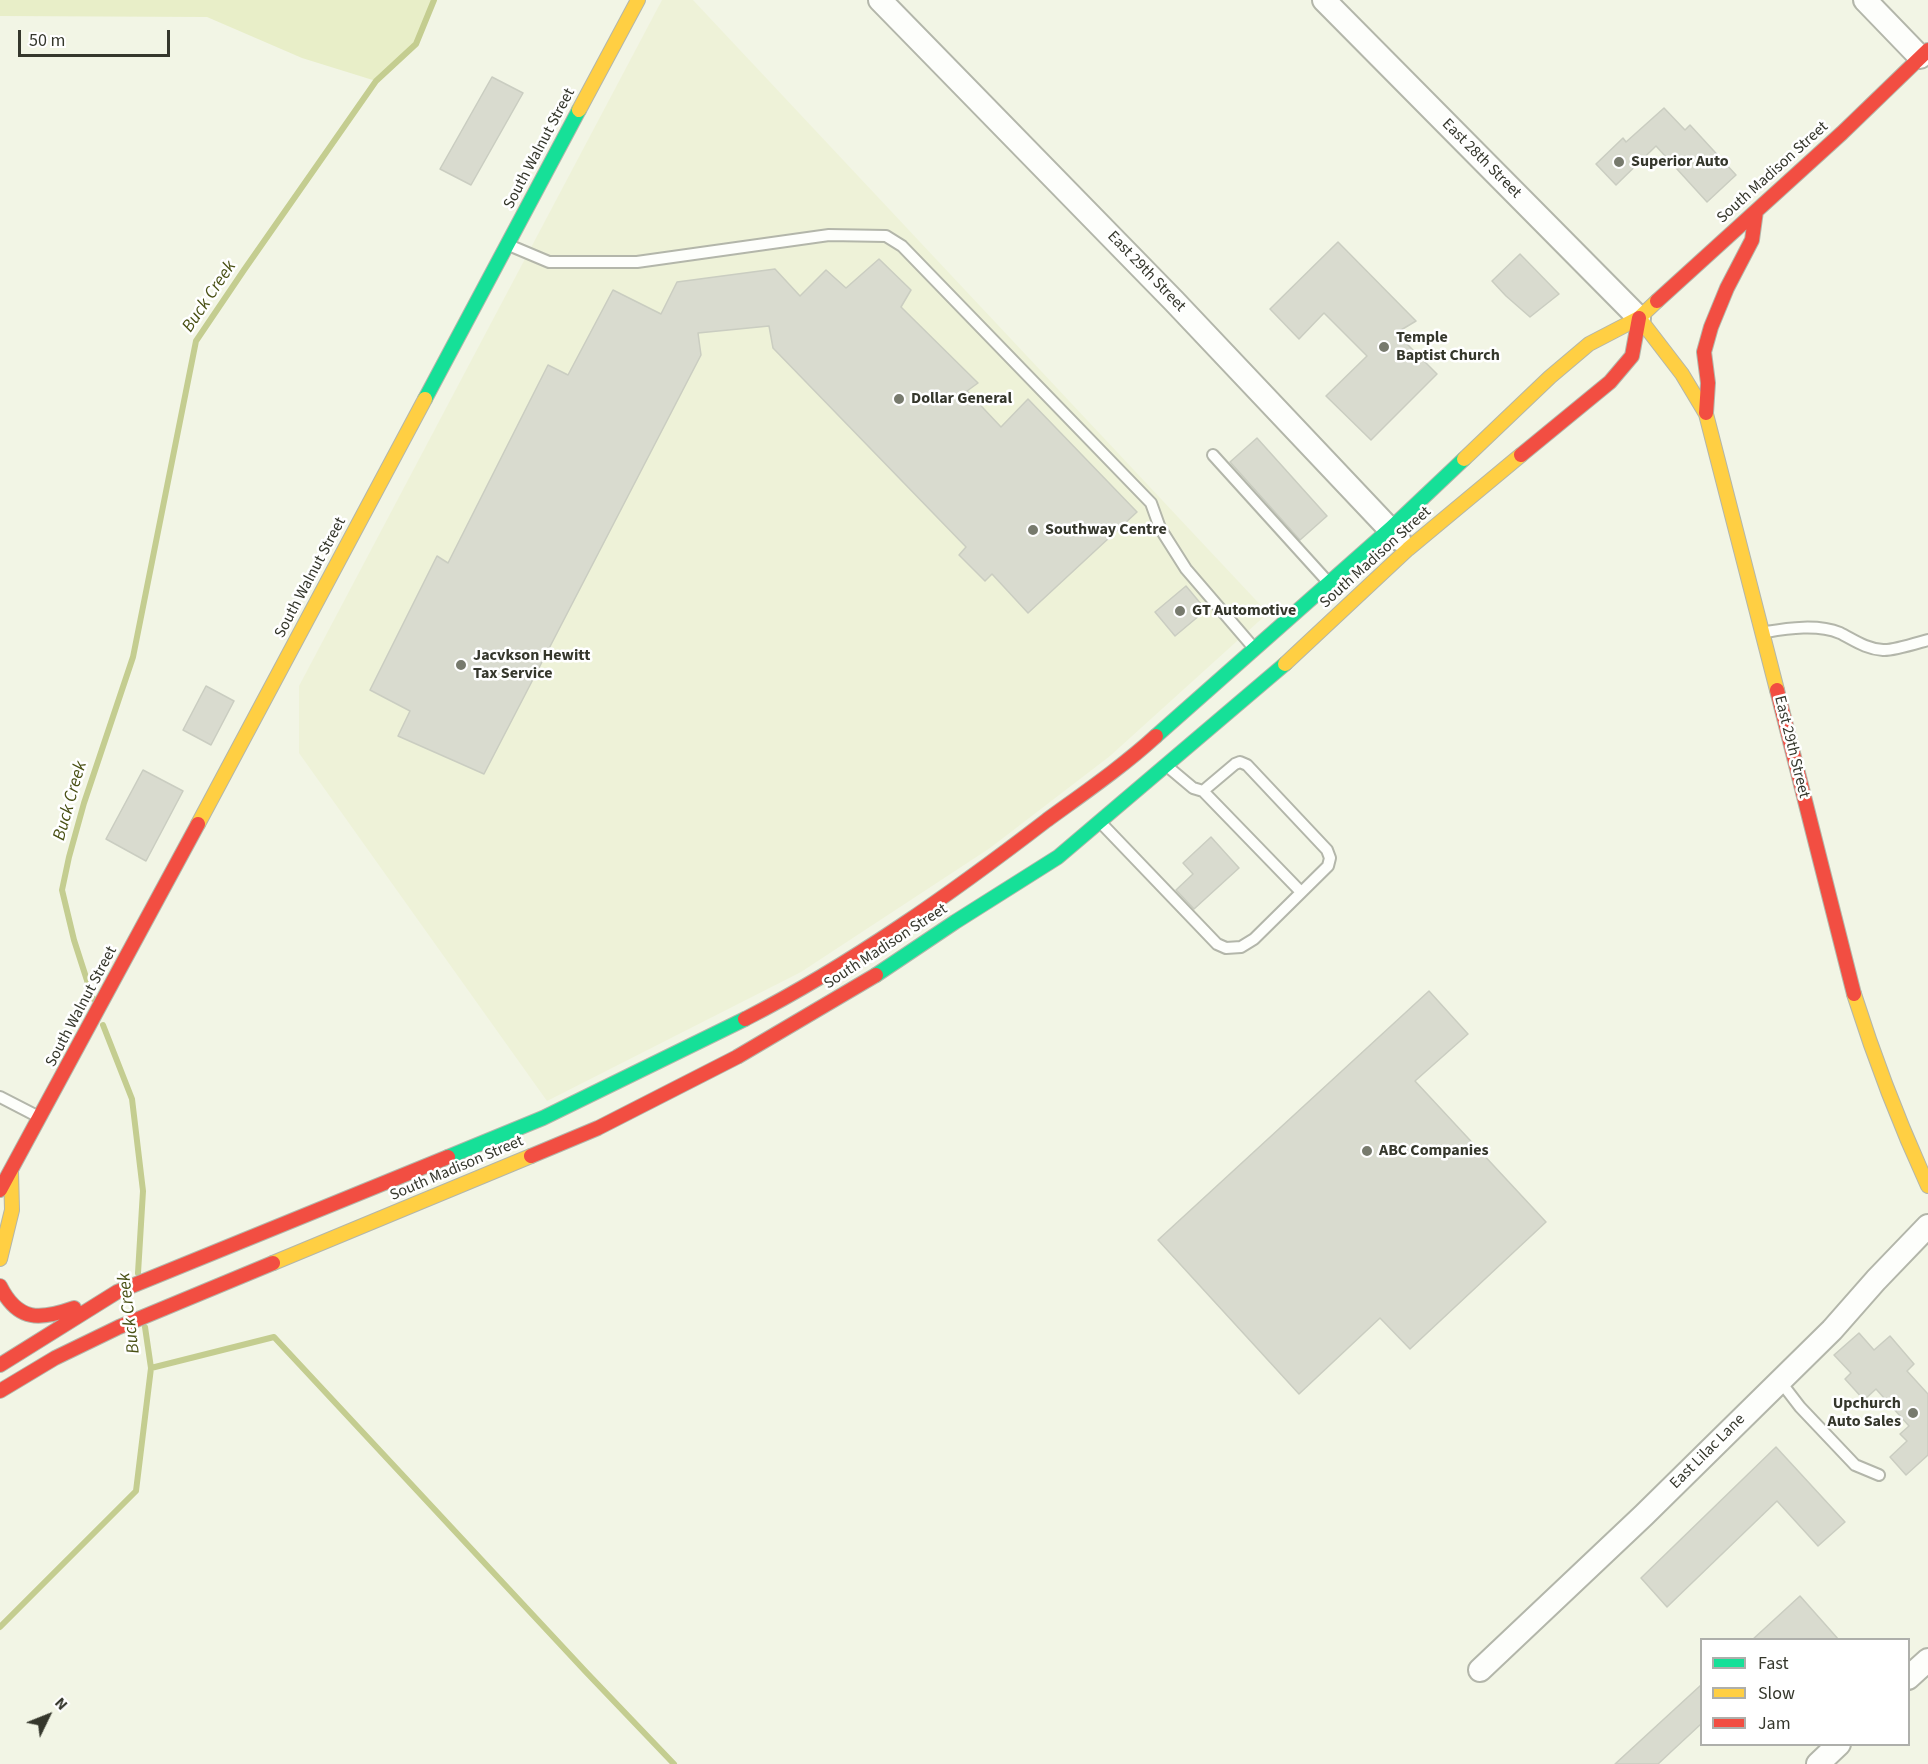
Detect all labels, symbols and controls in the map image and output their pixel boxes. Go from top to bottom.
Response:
scale bar [21,18,172,56]
text: 50 m [29,28,65,53]
street label: South Walnut Street [500,85,580,213]
street label: East 28th Street [1437,115,1525,203]
street label: South Madison Street [1713,118,1833,228]
place label: Superior Auto [1631,152,1729,172]
marker: Superior Auto [1612,155,1626,169]
street label: East 29th Street [1103,228,1189,316]
water label: Buck Creek [178,257,242,337]
place label: Temple Baptist Church [1396,328,1500,366]
marker: Temple Baptist Church [1377,340,1391,354]
place label: Dollar General [911,389,1012,409]
marker: Dollar General [892,392,906,406]
street label: South Madison Street [1316,503,1436,613]
street label: South Walnut Street [271,514,351,642]
place label: Southway Centre [1045,520,1167,540]
marker: Southway Centre [1026,523,1040,537]
place label: GT Automotive [1192,601,1296,621]
marker: GT Automotive [1173,604,1187,618]
place label: Jacvkson Hewitt Tax Service [473,646,590,684]
marker: Jacvkson Hewitt Tax Service [454,658,468,672]
street label: East 29th Street [1769,694,1813,800]
water label: Buck Creek [49,759,93,843]
street label: South Madison Street [821,900,951,994]
street label: South Walnut Street [42,943,122,1071]
street label: South Madison Street [387,1132,527,1206]
place label: ABC Companies [1379,1141,1489,1161]
marker: ABC Companies [1360,1144,1374,1158]
water label: Buck Creek [114,1271,146,1355]
place label: Upchurch Auto Sales [1828,1394,1901,1432]
marker: Upchurch Auto Sales [1906,1406,1920,1420]
street label: East Lilac Lane [1666,1410,1750,1494]
legend [1700,1638,1910,1746]
text: Fast [1758,1651,1789,1676]
text: Slow [1758,1681,1795,1706]
north arrow [18,1686,78,1746]
text: N [49,1692,73,1715]
text: Jam [1758,1711,1791,1736]

